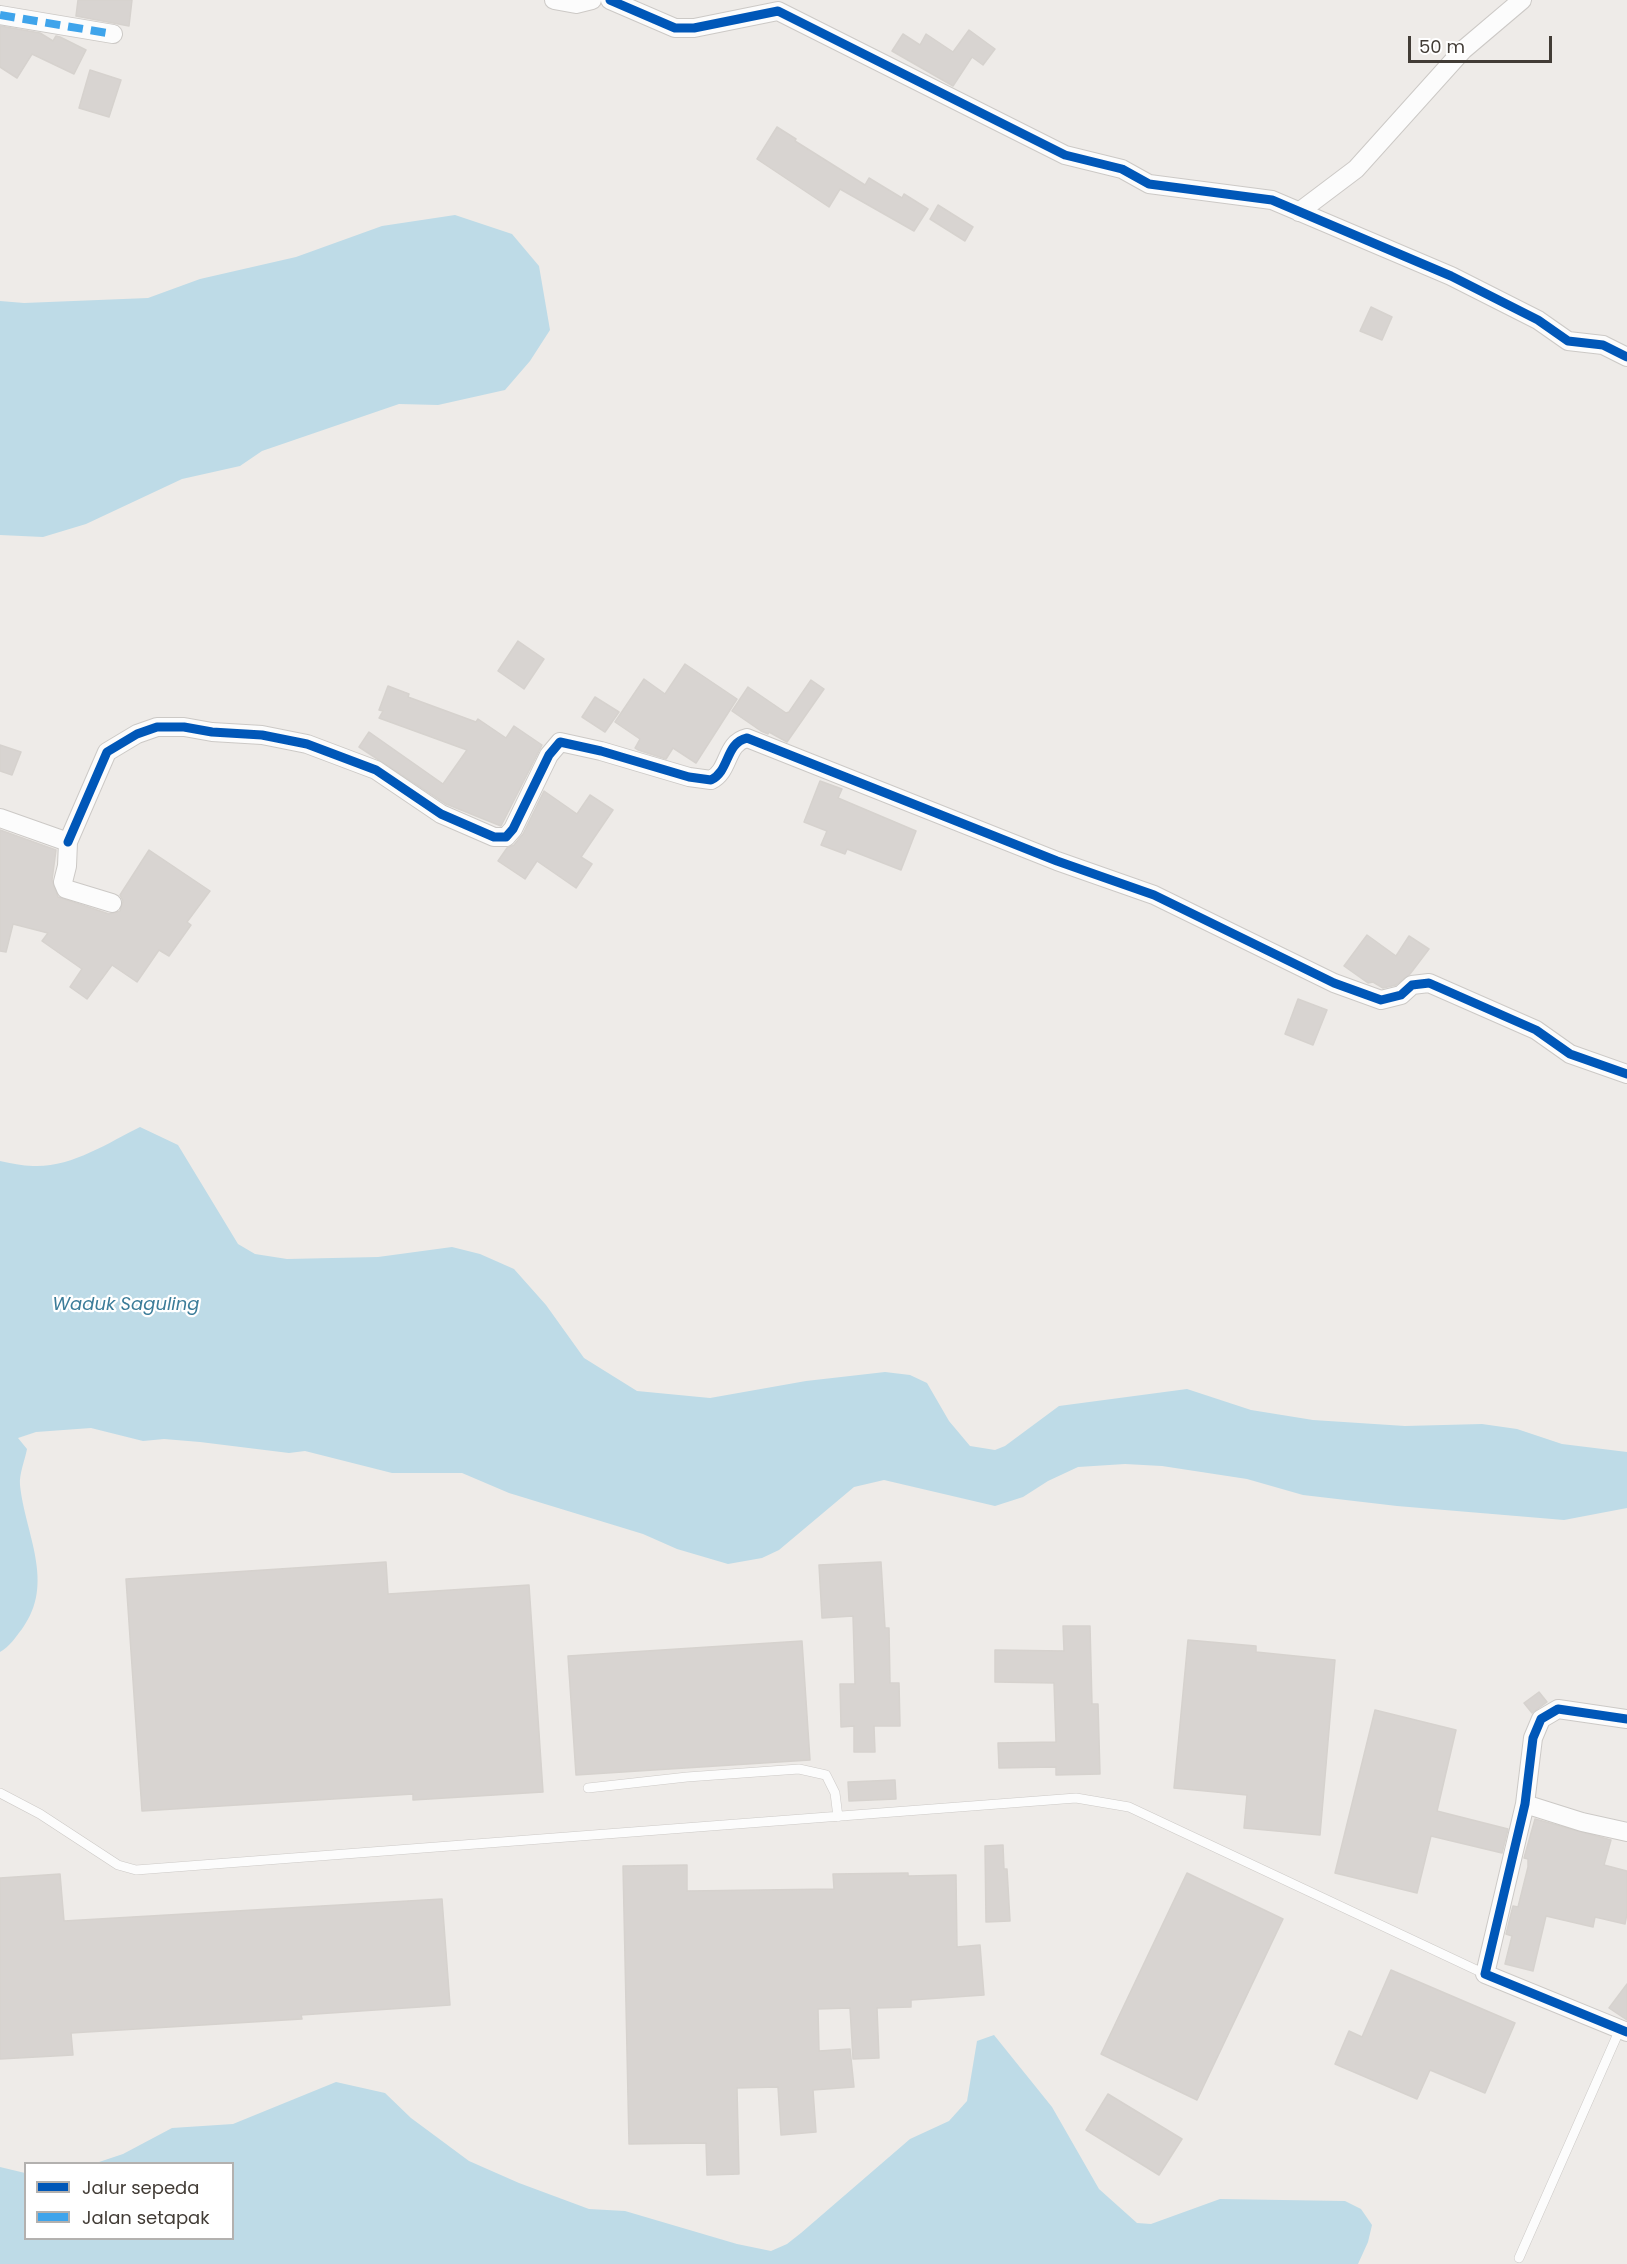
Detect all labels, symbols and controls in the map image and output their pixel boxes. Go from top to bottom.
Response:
scale bar [1411,24,1555,62]
text: 50 m [1419,34,1465,59]
water label: Waduk Saguling [53,1294,199,1316]
legend [24,2162,234,2240]
text: Jalur sepeda [82,2175,199,2200]
text: Jalan setapak [82,2205,210,2230]

